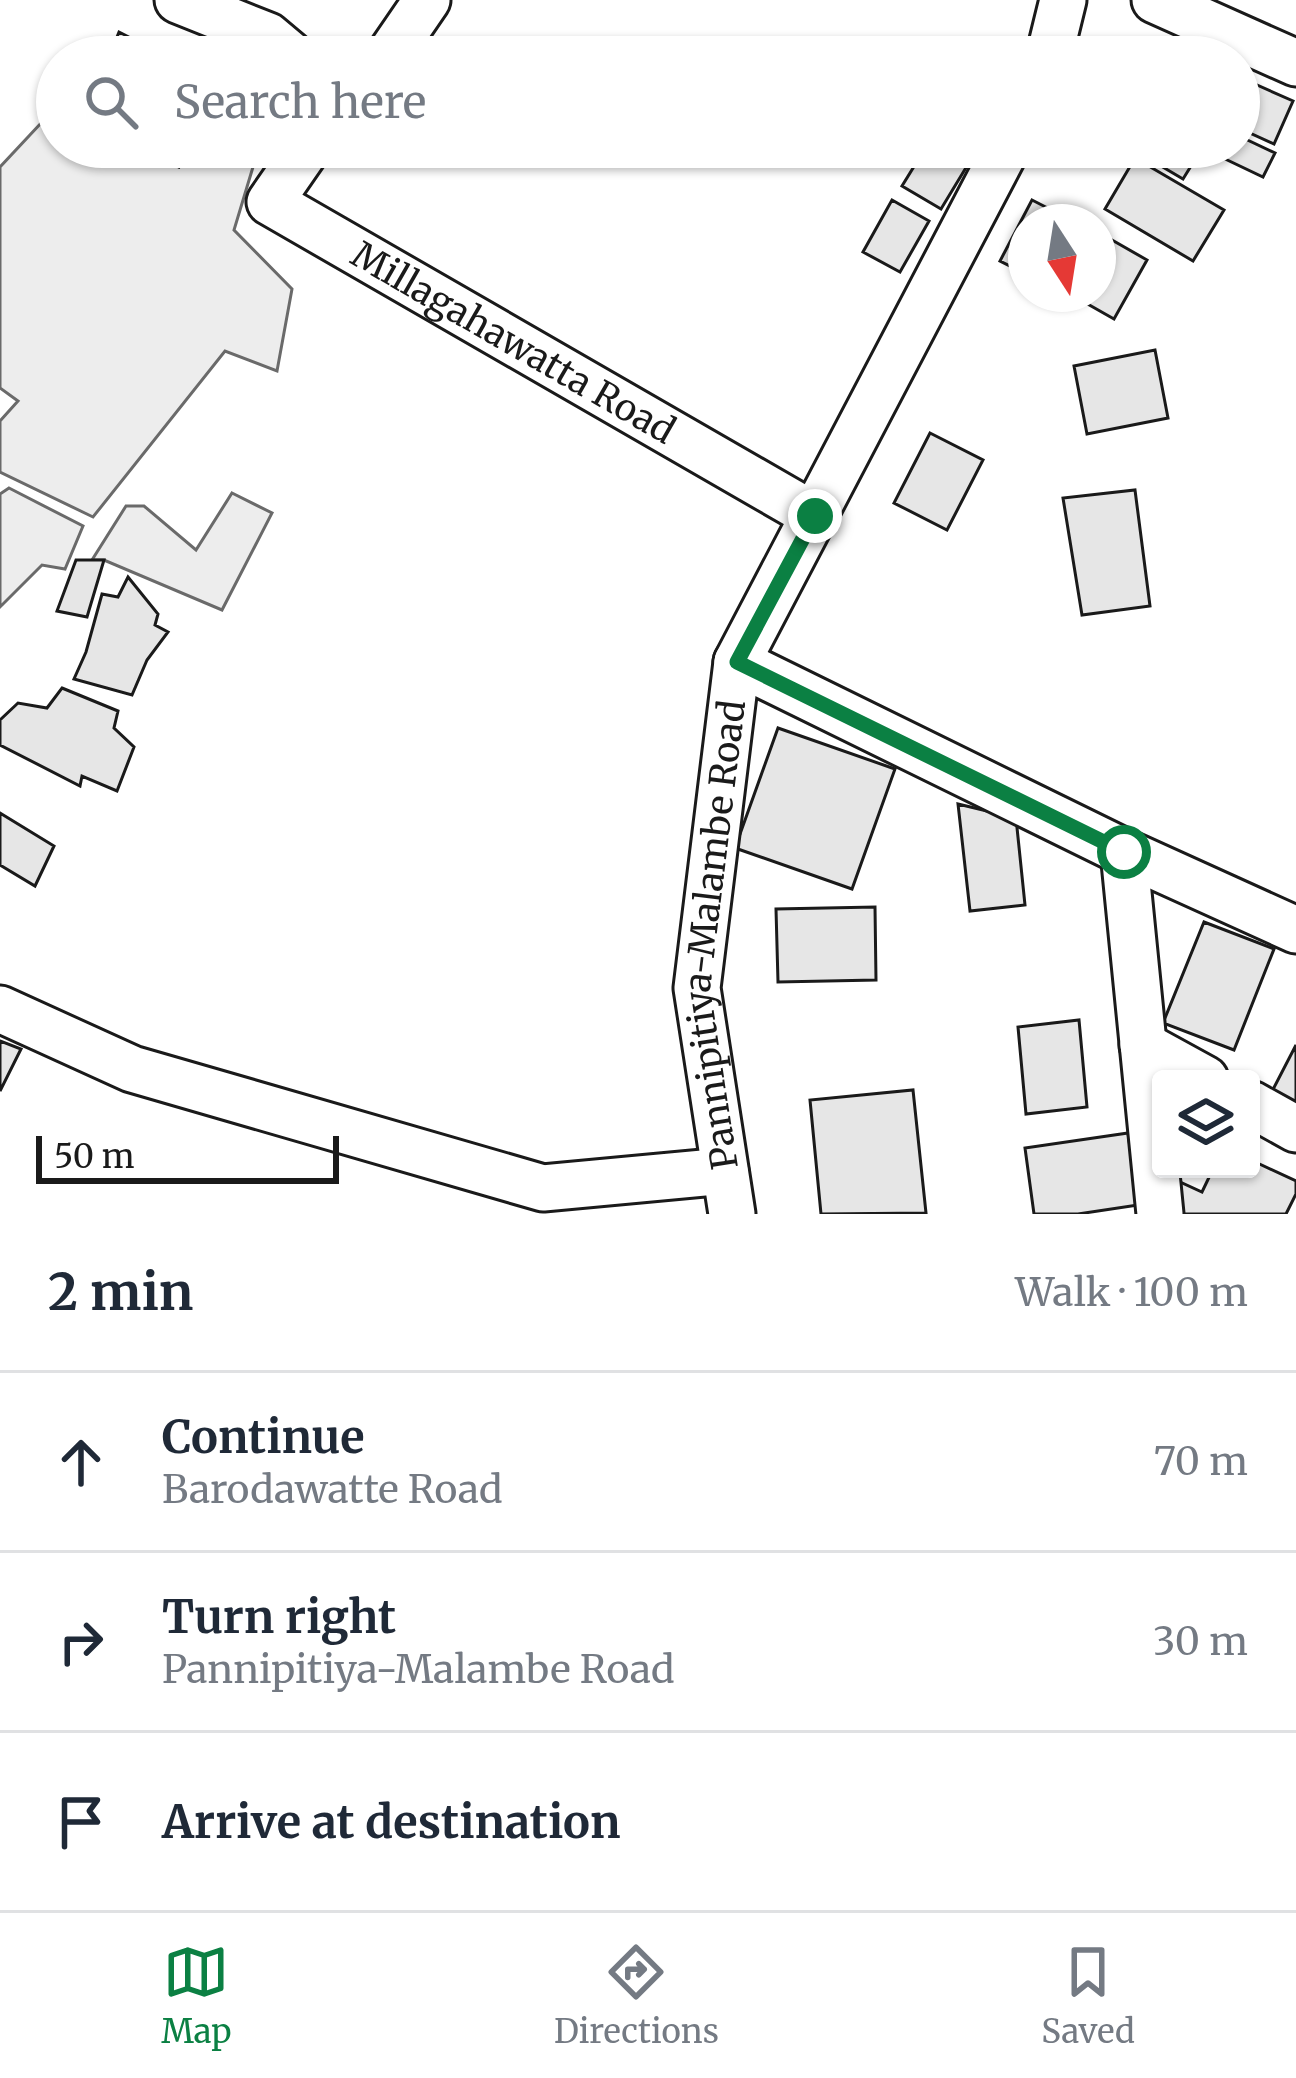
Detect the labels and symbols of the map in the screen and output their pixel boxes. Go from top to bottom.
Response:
north arrow [1008,204,1116,312]
street label: Millagahawatta Road [344,232,683,453]
route end [788,489,842,543]
street label: Pannipitiya-Malambe Road [674,697,755,1173]
route start [1097,825,1151,879]
scale bar [36,1130,339,1183]

